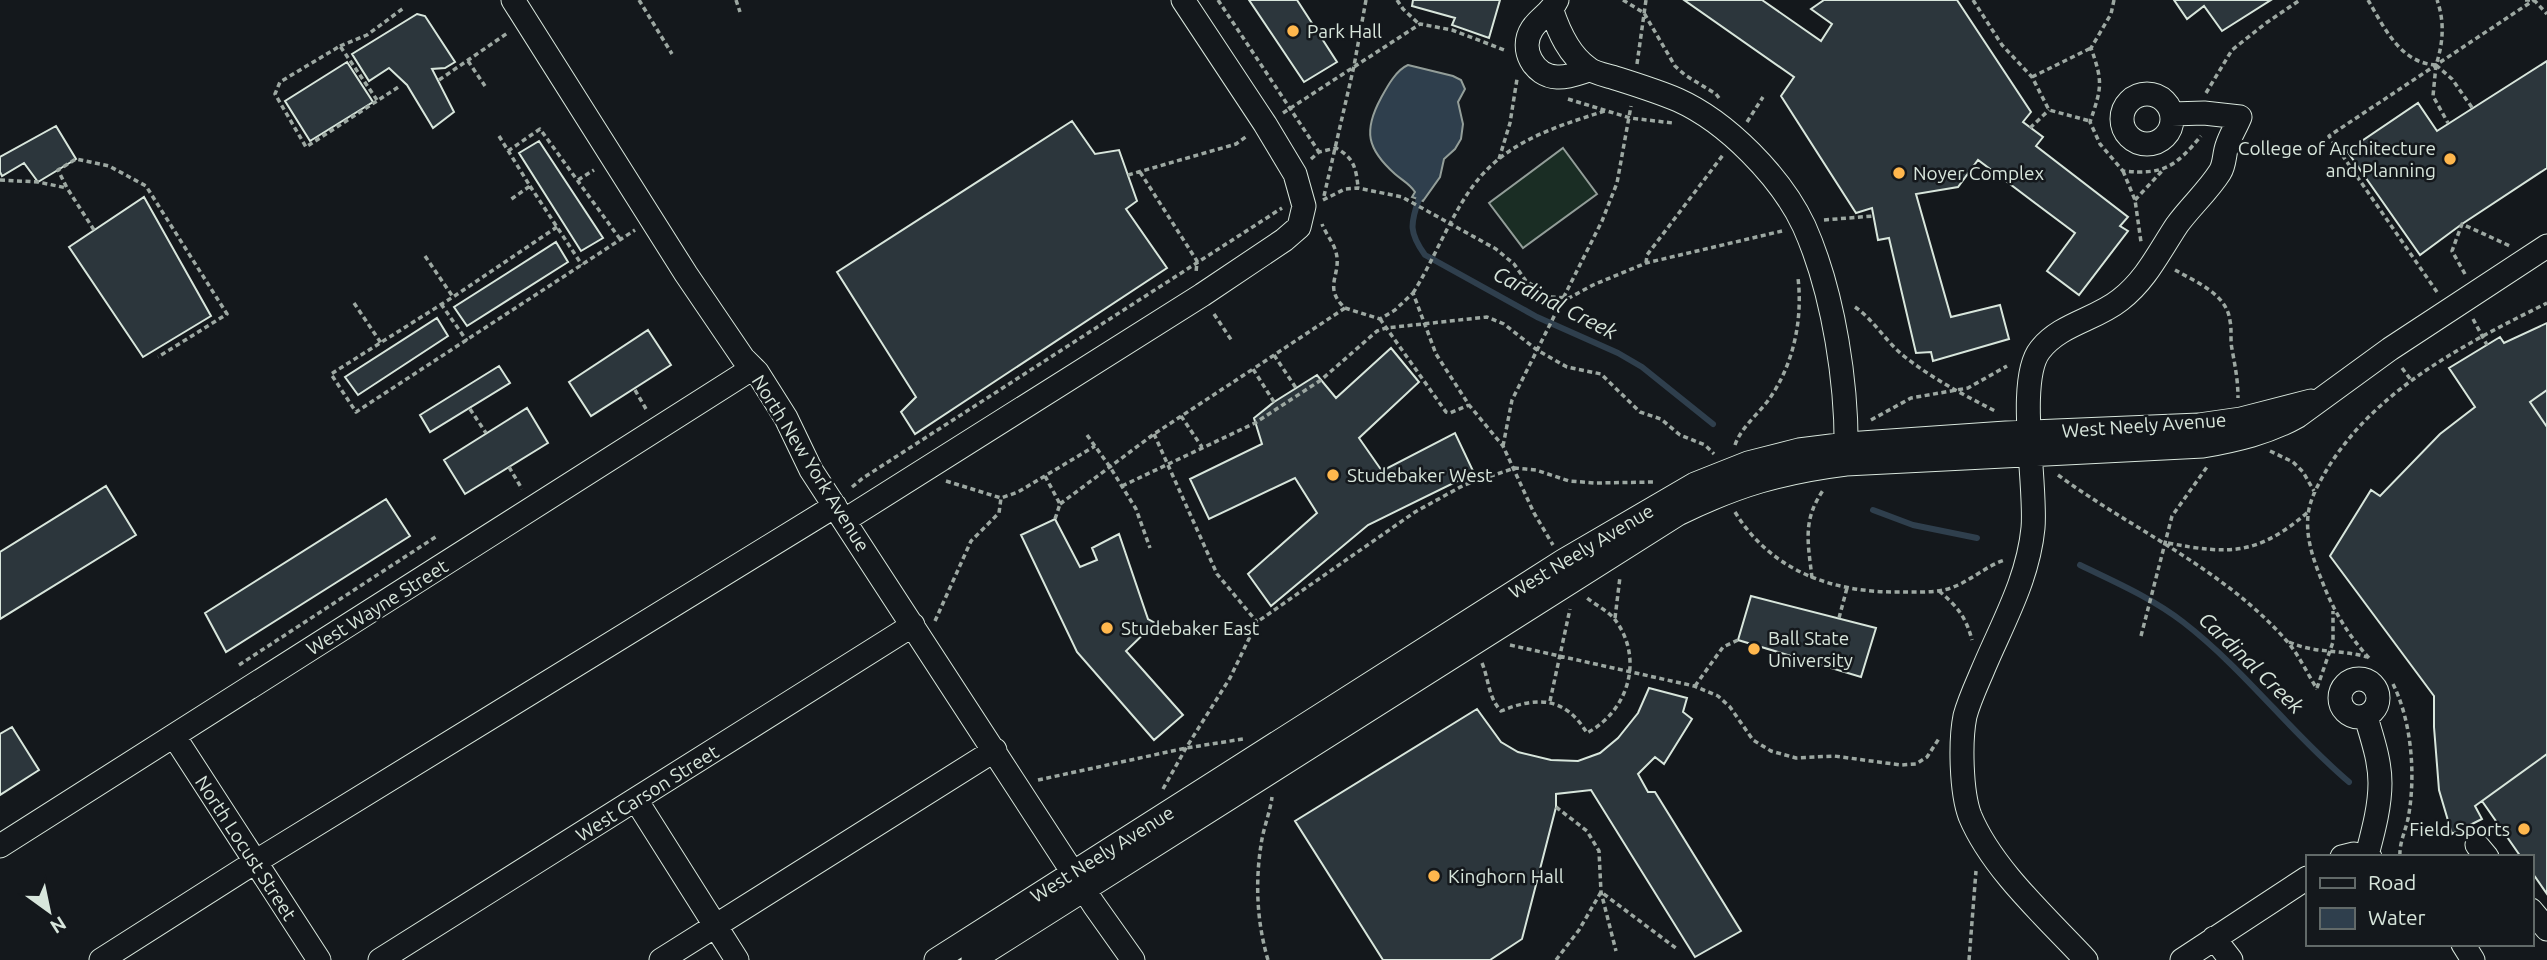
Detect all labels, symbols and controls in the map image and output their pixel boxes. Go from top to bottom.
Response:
place label: Park Hall [1307,20,1382,42]
marker: Park Hall [1285,23,1301,39]
place label: College of Architecture and Planning [2238,137,2436,181]
marker: College of Architecture and Planning [2442,151,2458,167]
place label: Noyer Complex [1913,162,2045,184]
marker: Noyer Complex [1891,165,1907,181]
water label: Cardinal Creek [1490,261,1622,344]
street label: North New York Avenue [748,371,874,555]
street label: West Neely Avenue [2061,408,2227,442]
place label: Studebaker West [1347,464,1493,486]
marker: Studebaker West [1325,467,1341,483]
street label: West Neely Avenue [1505,499,1657,603]
street label: West Wayne Street [302,554,452,659]
water label: Cardinal Creek [2195,607,2309,718]
place label: Studebaker East [1121,617,1260,639]
marker: Studebaker East [1099,620,1115,636]
place label: Ball State University [1768,627,1853,671]
marker: Ball State University [1746,641,1762,657]
street label: West Carson Street [572,740,723,846]
street label: North Locust Street [191,772,301,925]
street label: West Neely Avenue [1026,801,1178,907]
place label: Field Sports [2409,818,2510,840]
marker: Field Sports [2516,821,2532,837]
legend [2306,855,2533,946]
place label: Kinghorn Hall [1448,865,1564,887]
marker: Kinghorn Hall [1426,868,1442,884]
text: Road [2368,870,2416,894]
north arrow [14,876,84,946]
text: Water [2368,905,2426,929]
text: N [46,912,70,938]

